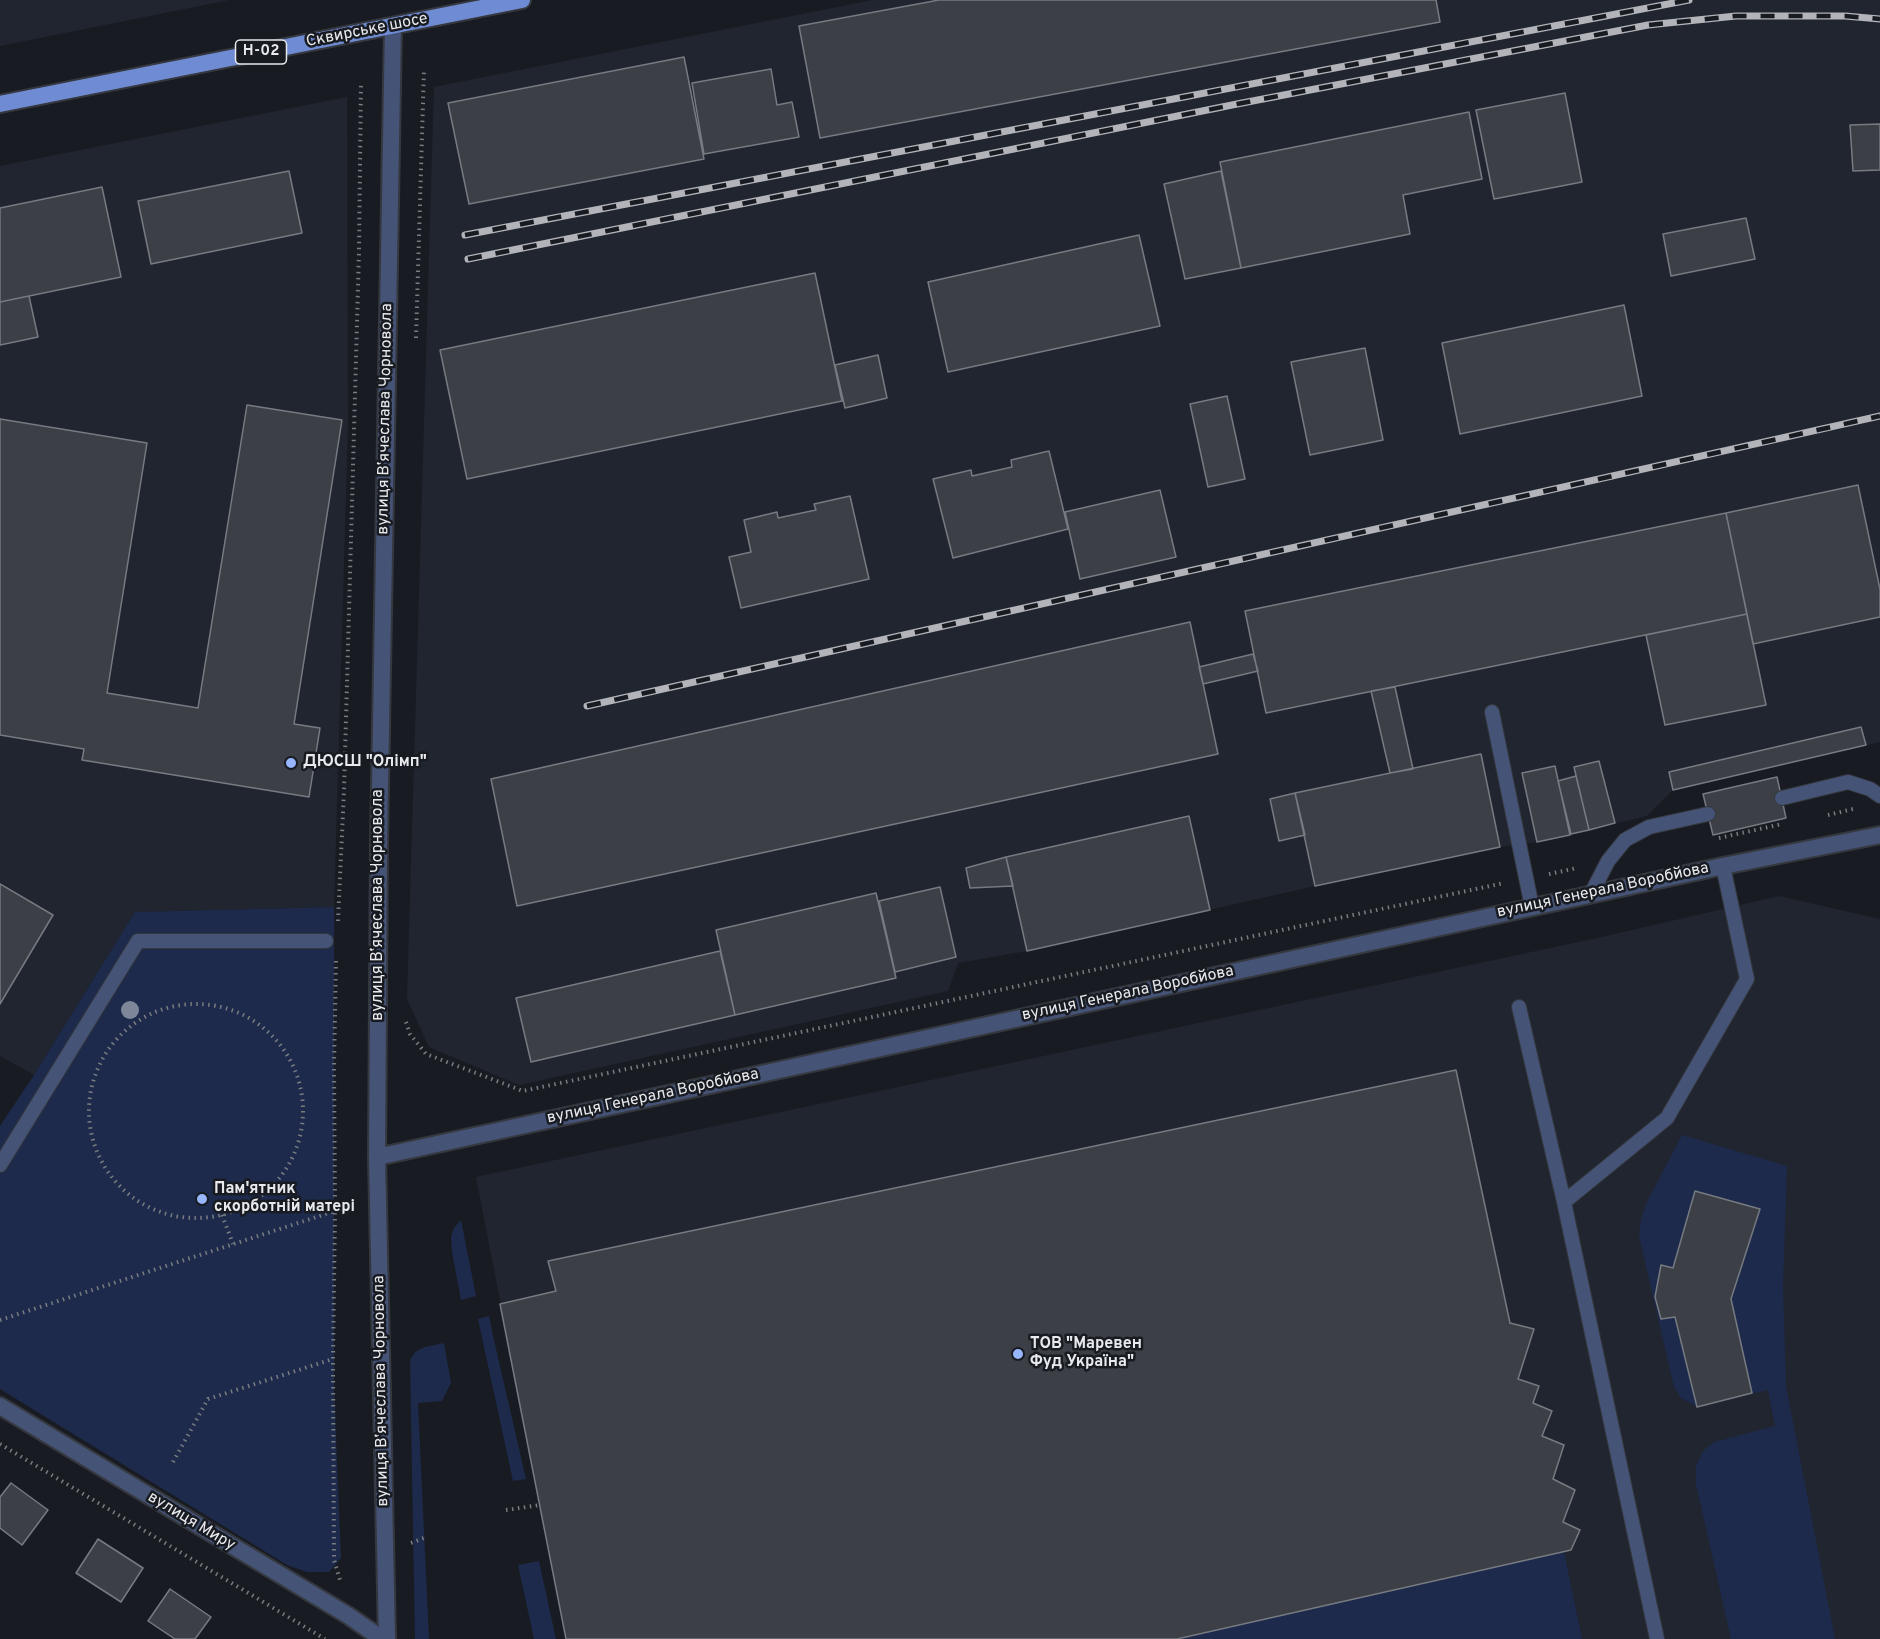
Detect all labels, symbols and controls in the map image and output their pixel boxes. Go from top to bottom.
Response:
street label: Сквирське шосе [304,10,430,52]
road number: Н-02 [236,40,286,64]
street label: вулиця Вʼячеслава Чорновола [374,303,398,535]
place label: ДЮСШ "Олімп" [303,753,427,773]
marker: ДЮСШ "Олімп" [284,756,298,770]
street label: вулиця Вʼячеслава Чорновола [369,789,389,1021]
street label: вулиця Генерала Воробйова [1495,859,1711,923]
street label: вулиця Генерала Воробйова [1020,962,1236,1026]
street label: вулиця Генерала Воробйова [545,1065,761,1129]
place label: Пам'ятник скорботній матері [214,1180,355,1218]
marker: Пам'ятник скорботній матері [195,1192,209,1206]
street label: вулиця Вʼячеслава Чорновола [370,1275,394,1507]
place label: ТОВ "Маревен Фуд Україна" [1030,1335,1142,1373]
marker: ТОВ "Маревен Фуд Україна" [1011,1347,1025,1361]
street label: вулиця Миру [144,1488,238,1556]

